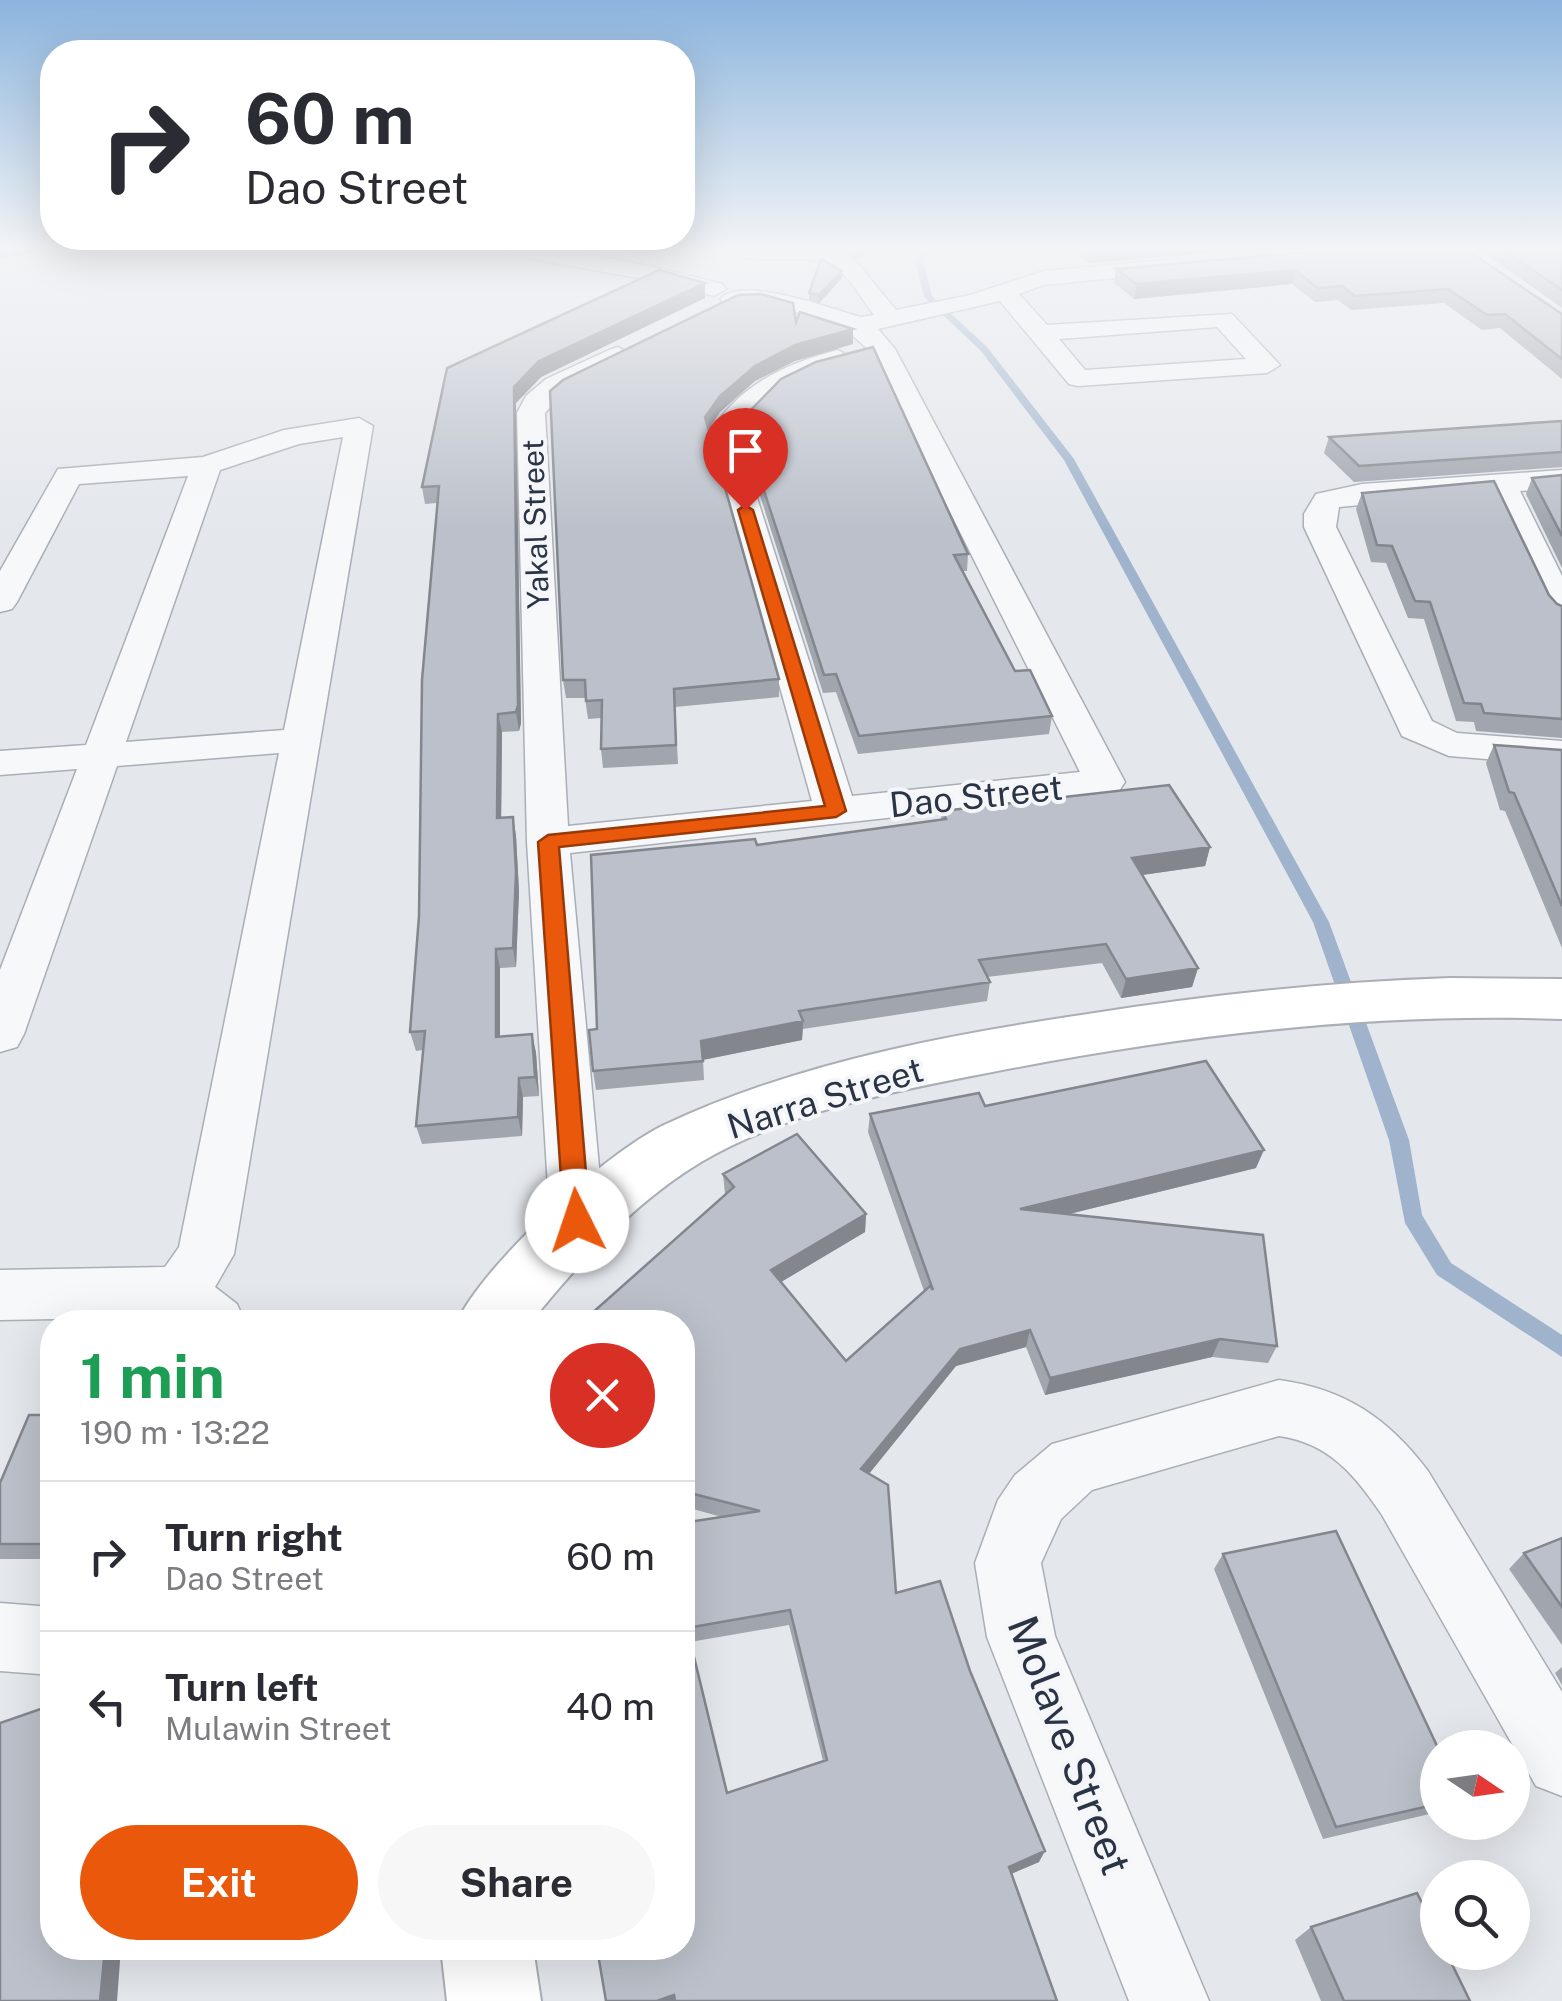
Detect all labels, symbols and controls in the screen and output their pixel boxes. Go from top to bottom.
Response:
text: 60 m [245,77,415,160]
icon: right [80,80,210,210]
text: Dao Street [245,161,469,214]
pin [703,408,788,511]
icon: arrive [718,423,773,478]
street label: Yakal Street [514,438,556,610]
street label: Dao Street [887,767,1065,825]
street label: Narra Street [722,1049,928,1147]
position arrow [525,1169,629,1273]
text: 1 min [80,1341,225,1412]
button: close [550,1343,655,1448]
text: 190 m · 13:22 [80,1414,270,1451]
text: Turn right [165,1515,343,1560]
icon: right [80,1529,135,1584]
text: 60 m [566,1534,655,1579]
text: Dao Street [165,1560,324,1597]
street label: Molave Street [998,1609,1142,1881]
text: Turn left [165,1665,319,1710]
icon: left [80,1679,135,1734]
text: 40 m [566,1684,655,1729]
text: Mulawin Street [165,1710,392,1747]
north arrow [1420,1730,1530,1840]
map controls [1420,1730,1530,1970]
button: Exit [80,1825,358,1940]
button: Share [378,1825,655,1940]
button: search [1420,1860,1530,1970]

